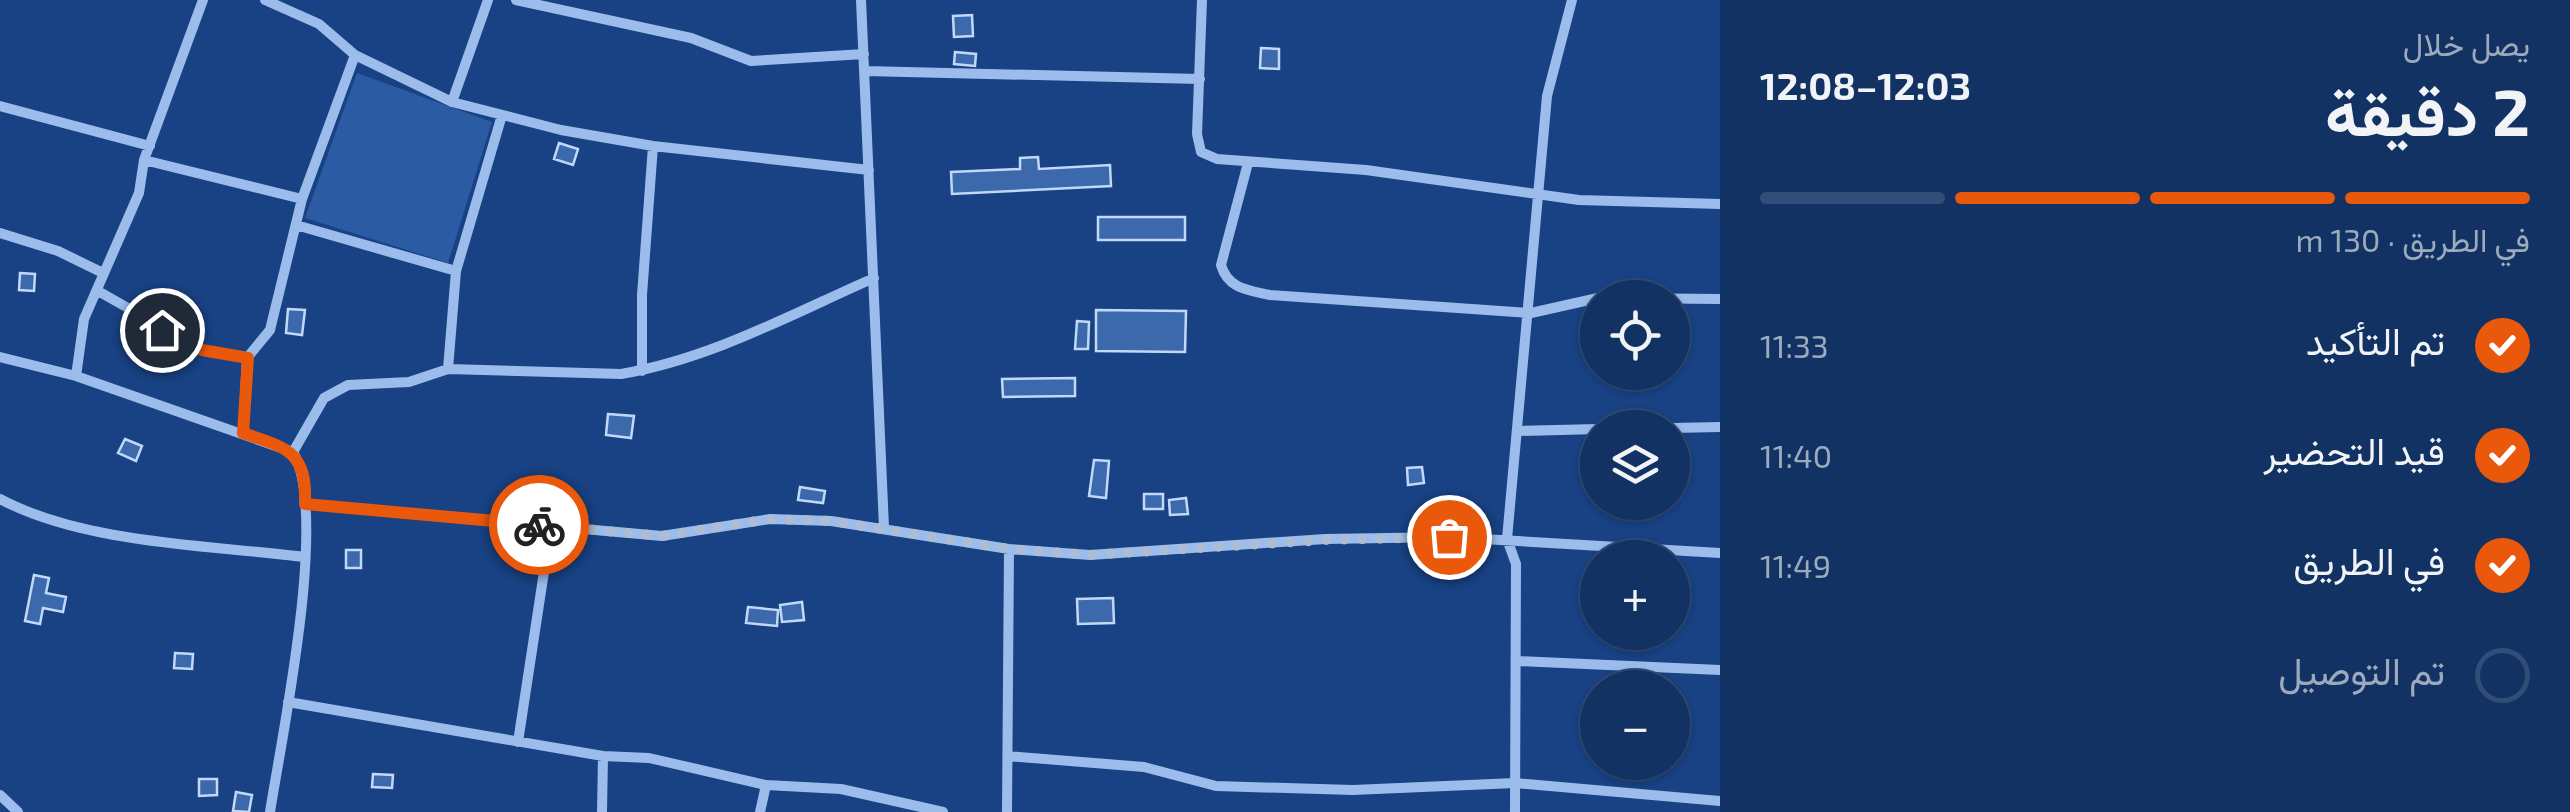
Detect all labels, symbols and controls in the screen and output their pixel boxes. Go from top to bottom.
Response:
text: يصل خلال [2403,24,2530,62]
text: 12:03–12:08 [1760,62,1971,108]
text: 2 دقيقة [2325,71,2530,149]
text: في الطريق · 130 m [2295,220,2530,258]
map controls [1580,280,1690,780]
button: locate [1580,280,1690,390]
pin [120,288,205,373]
icon: home [135,303,190,358]
text: تم التأكيد [2306,317,2445,363]
icon: check [2475,318,2530,373]
text: 11:33 [1760,326,1829,364]
button: layers [1580,410,1690,520]
text: قيد التحضير [2263,427,2445,473]
icon: check [2475,428,2530,483]
text: 11:40 [1760,436,1832,474]
courier [489,475,589,575]
pin [1407,495,1492,580]
icon: bike [512,498,567,553]
icon: bag [1422,510,1477,565]
text: في الطريق [2293,537,2445,583]
icon: check [2475,538,2530,593]
button: + [1580,540,1690,650]
text: 11:49 [1760,546,1831,584]
text: تم التوصيل [2278,647,2445,693]
button: − [1580,670,1690,780]

